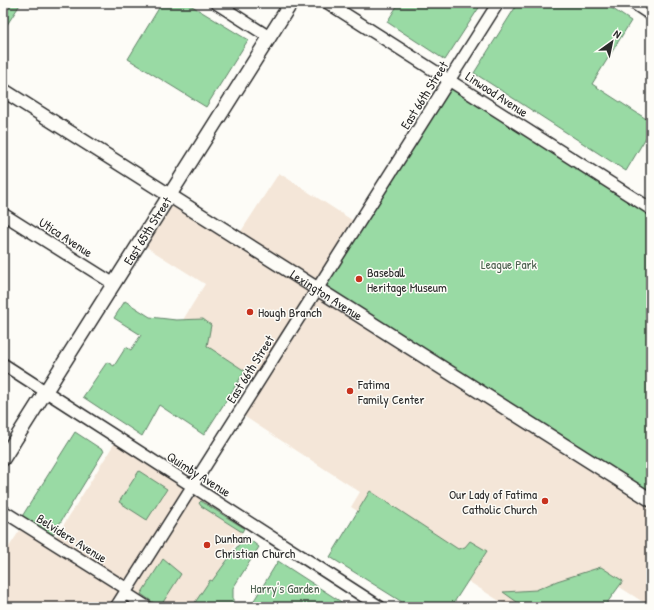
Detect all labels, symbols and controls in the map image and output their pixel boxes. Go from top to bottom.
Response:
north arrow [592,22,632,62]
text: N [611,26,624,41]
street label: East 66th Street [396,57,452,132]
street label: Linwood Avenue [462,67,532,121]
street label: East 65th Street [119,193,176,268]
street label: Utica Avenue [36,213,96,261]
park label: League Park [481,255,538,273]
place label: Baseball Heritage Museum [367,263,447,296]
street label: Lexington Avenue [287,265,366,324]
marker: Baseball Heritage Museum [354,274,364,284]
place label: Hough Branch [258,303,322,321]
marker: Hough Branch [245,307,255,317]
street label: East 66th Street [222,331,278,406]
place label: Fatima Family Center [357,375,425,408]
marker: Fatima Family Center [345,386,355,396]
street label: Quimby Avenue [164,447,234,501]
place label: Our Lady of Fatima Catholic Church [449,485,538,518]
marker: Our Lady of Fatima Catholic Church [540,496,550,506]
street label: Belvidere Avenue [33,509,111,567]
place label: Dunham Christian Church [215,529,296,562]
marker: Dunham Christian Church [202,540,212,550]
park label: Harry's Garden [250,579,320,597]

